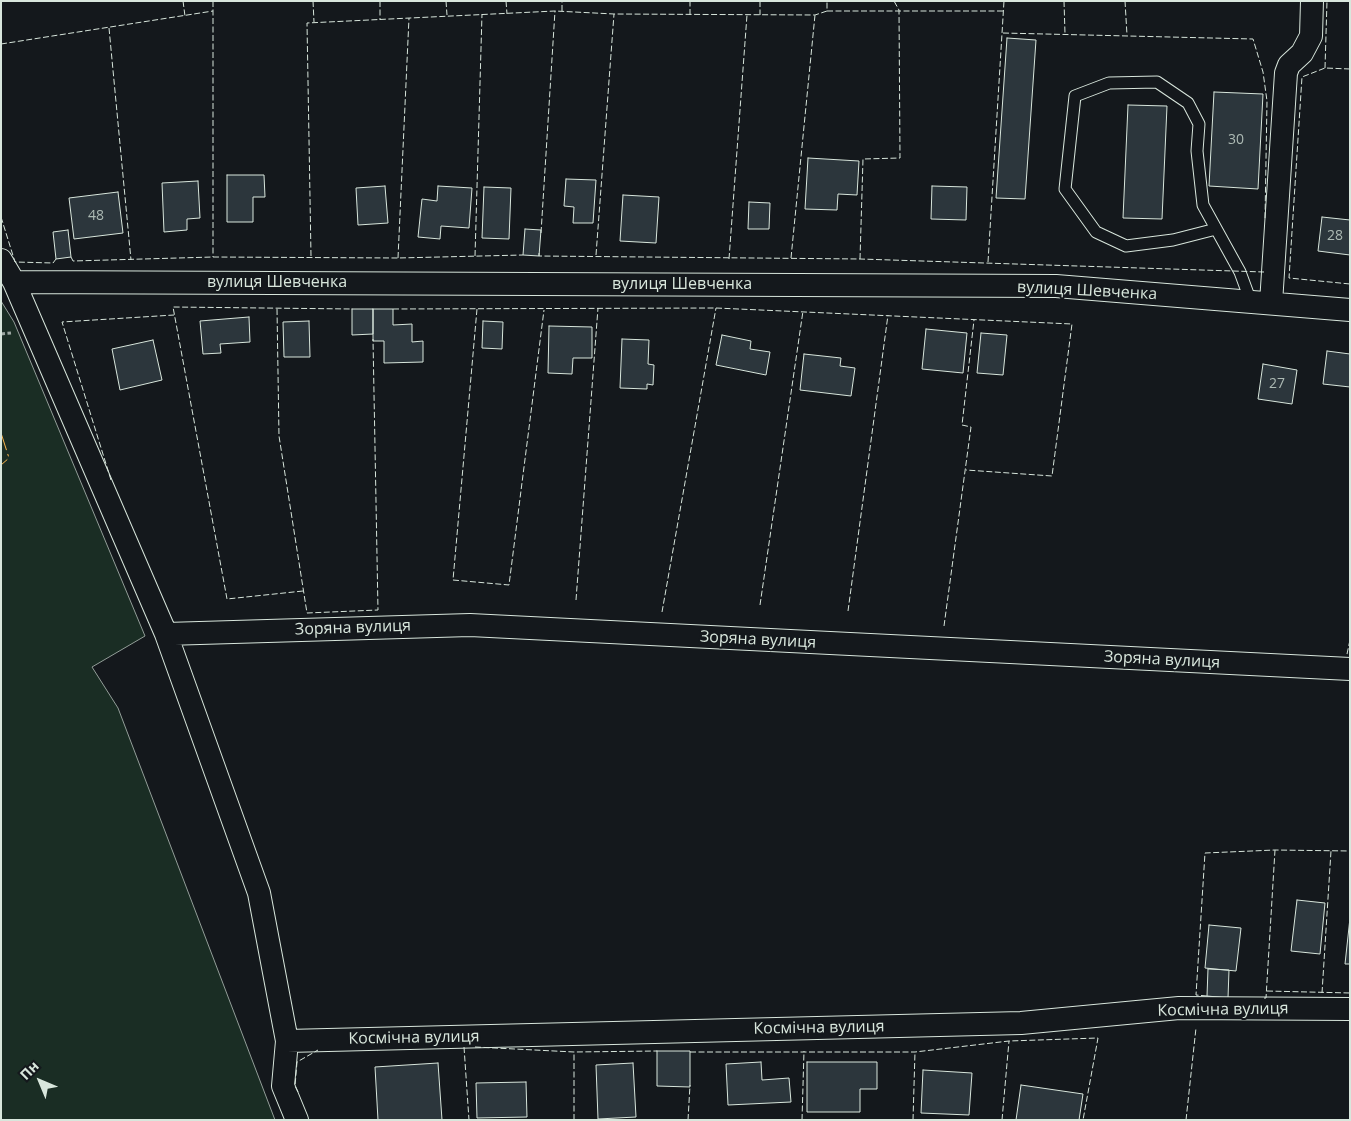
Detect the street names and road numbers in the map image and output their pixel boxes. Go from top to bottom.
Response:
street label: вулиця Шевченка [207,272,347,292]
street label: вулиця Шевченка [612,274,752,294]
street label: вулиця Шевченка [1016,278,1158,304]
street label: Зоряна вулиця [295,616,411,640]
street label: Зоряна вулиця [699,627,817,653]
street label: Зоряна вулиця [1103,647,1221,673]
street label: Космічна вулиця [1157,999,1289,1021]
street label: Космічна вулиця [753,1017,885,1039]
street label: Космічна вулиця [348,1027,480,1049]

